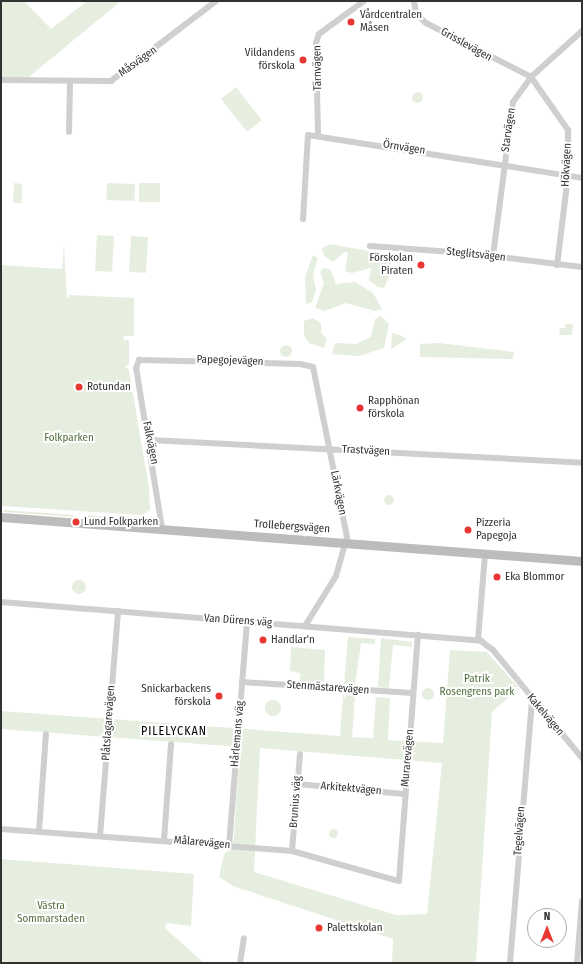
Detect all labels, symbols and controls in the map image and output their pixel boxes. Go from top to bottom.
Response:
place label: Vårdcentralen Måsen [360,9,422,35]
marker: Vårdcentralen Måsen [345,16,357,28]
street label: Grisslevägen [438,25,494,65]
street label: Måsvägen [116,44,160,80]
street label: Tärnvägen [311,45,325,91]
place label: Vildandens förskola [245,47,295,73]
marker: Vildandens förskola [298,55,308,65]
street label: Starvägen [499,107,519,153]
street label: Örnvägen [382,138,426,158]
street label: Hökvägen [559,143,575,187]
street label: Steglitsvägen [446,245,506,265]
place label: Förskolan Piraten [370,252,413,278]
marker: Förskolan Piraten [416,260,426,270]
street label: Papegojevägen [196,353,264,369]
place label: Rotundan [87,380,131,394]
marker: Rotundan [74,382,84,392]
place label: Rapphönan förskola [368,395,420,421]
marker: Rapphönan förskola [355,403,365,413]
street label: Falkvägen [139,420,161,466]
park label: Folkparken [44,431,94,445]
street label: Trastvägen [342,443,390,459]
street label: Lärkvägen [327,469,349,517]
place label: Lund Folkparken [84,515,158,529]
marker: Lund Folkparken [71,517,81,527]
place label: Pizzeria Papegoja [476,517,517,543]
street label: Trollebergsvägen [254,518,330,536]
marker: Pizzeria Papegoja [463,525,473,535]
place label: Eka Blommor [505,570,564,584]
marker: Eka Blommor [492,572,502,582]
street label: Van Dürens väg [203,612,273,630]
place label: Handlar'n [271,633,315,647]
marker: Handlar'n [258,635,268,645]
park label: Patrik Rosengrens park [440,673,514,699]
street label: Stenmästarevägen [286,679,370,697]
place label: Snickarbackens förskola [141,683,211,709]
street label: Plåtslagarevägen [100,685,118,761]
marker: Snickarbackens förskola [214,691,224,701]
street label: Kakelvägen [524,691,566,739]
street label: Hårlemans väg [229,700,247,768]
district label: PILELYCKAN [141,725,207,739]
street label: Murarevägen [399,729,417,787]
street label: Brunius väg [288,775,304,829]
street label: Arkitektvägen [320,780,382,798]
street label: Tegelvägen [512,806,528,856]
street label: Målarevägen [173,834,231,852]
park label: Västra Sommarstaden [17,900,85,926]
north arrow [527,908,567,948]
text: N [544,910,550,923]
place label: Palettskolan [327,921,382,935]
marker: Palettskolan [314,923,324,933]

